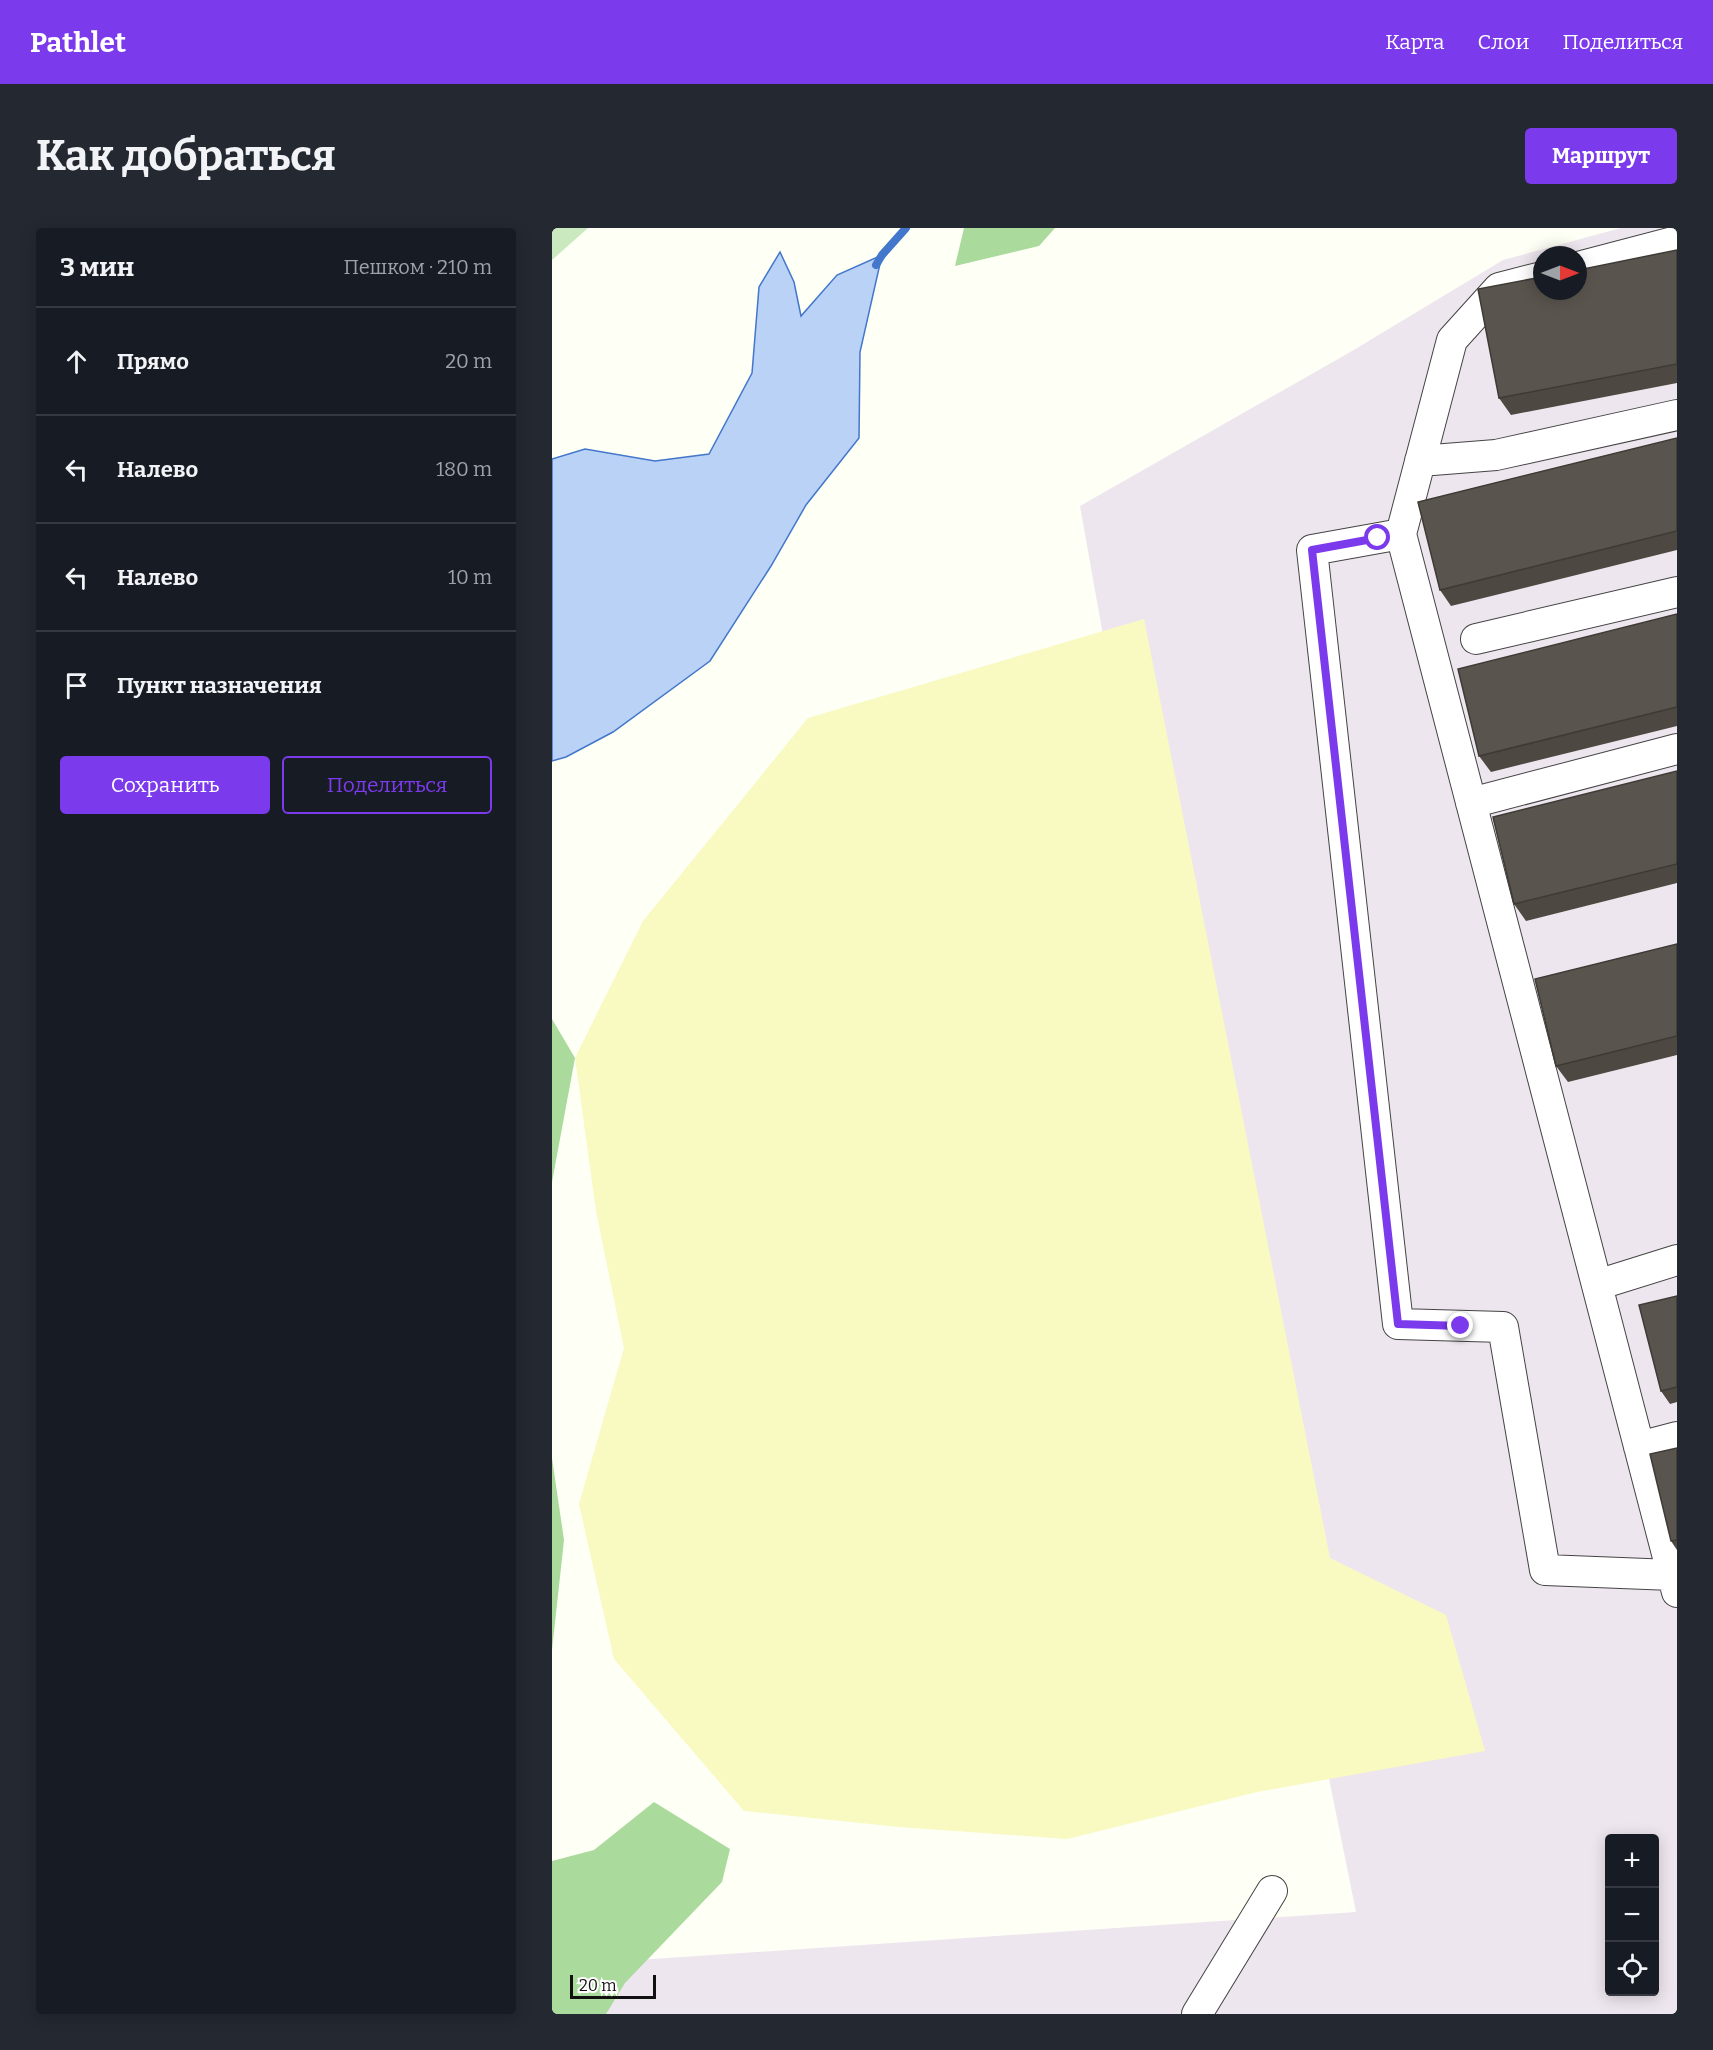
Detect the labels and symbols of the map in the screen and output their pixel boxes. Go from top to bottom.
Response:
north arrow [1533,246,1587,300]
route start [1364,524,1390,550]
route end [1447,1312,1473,1338]
scale bar [570,1972,656,2000]

